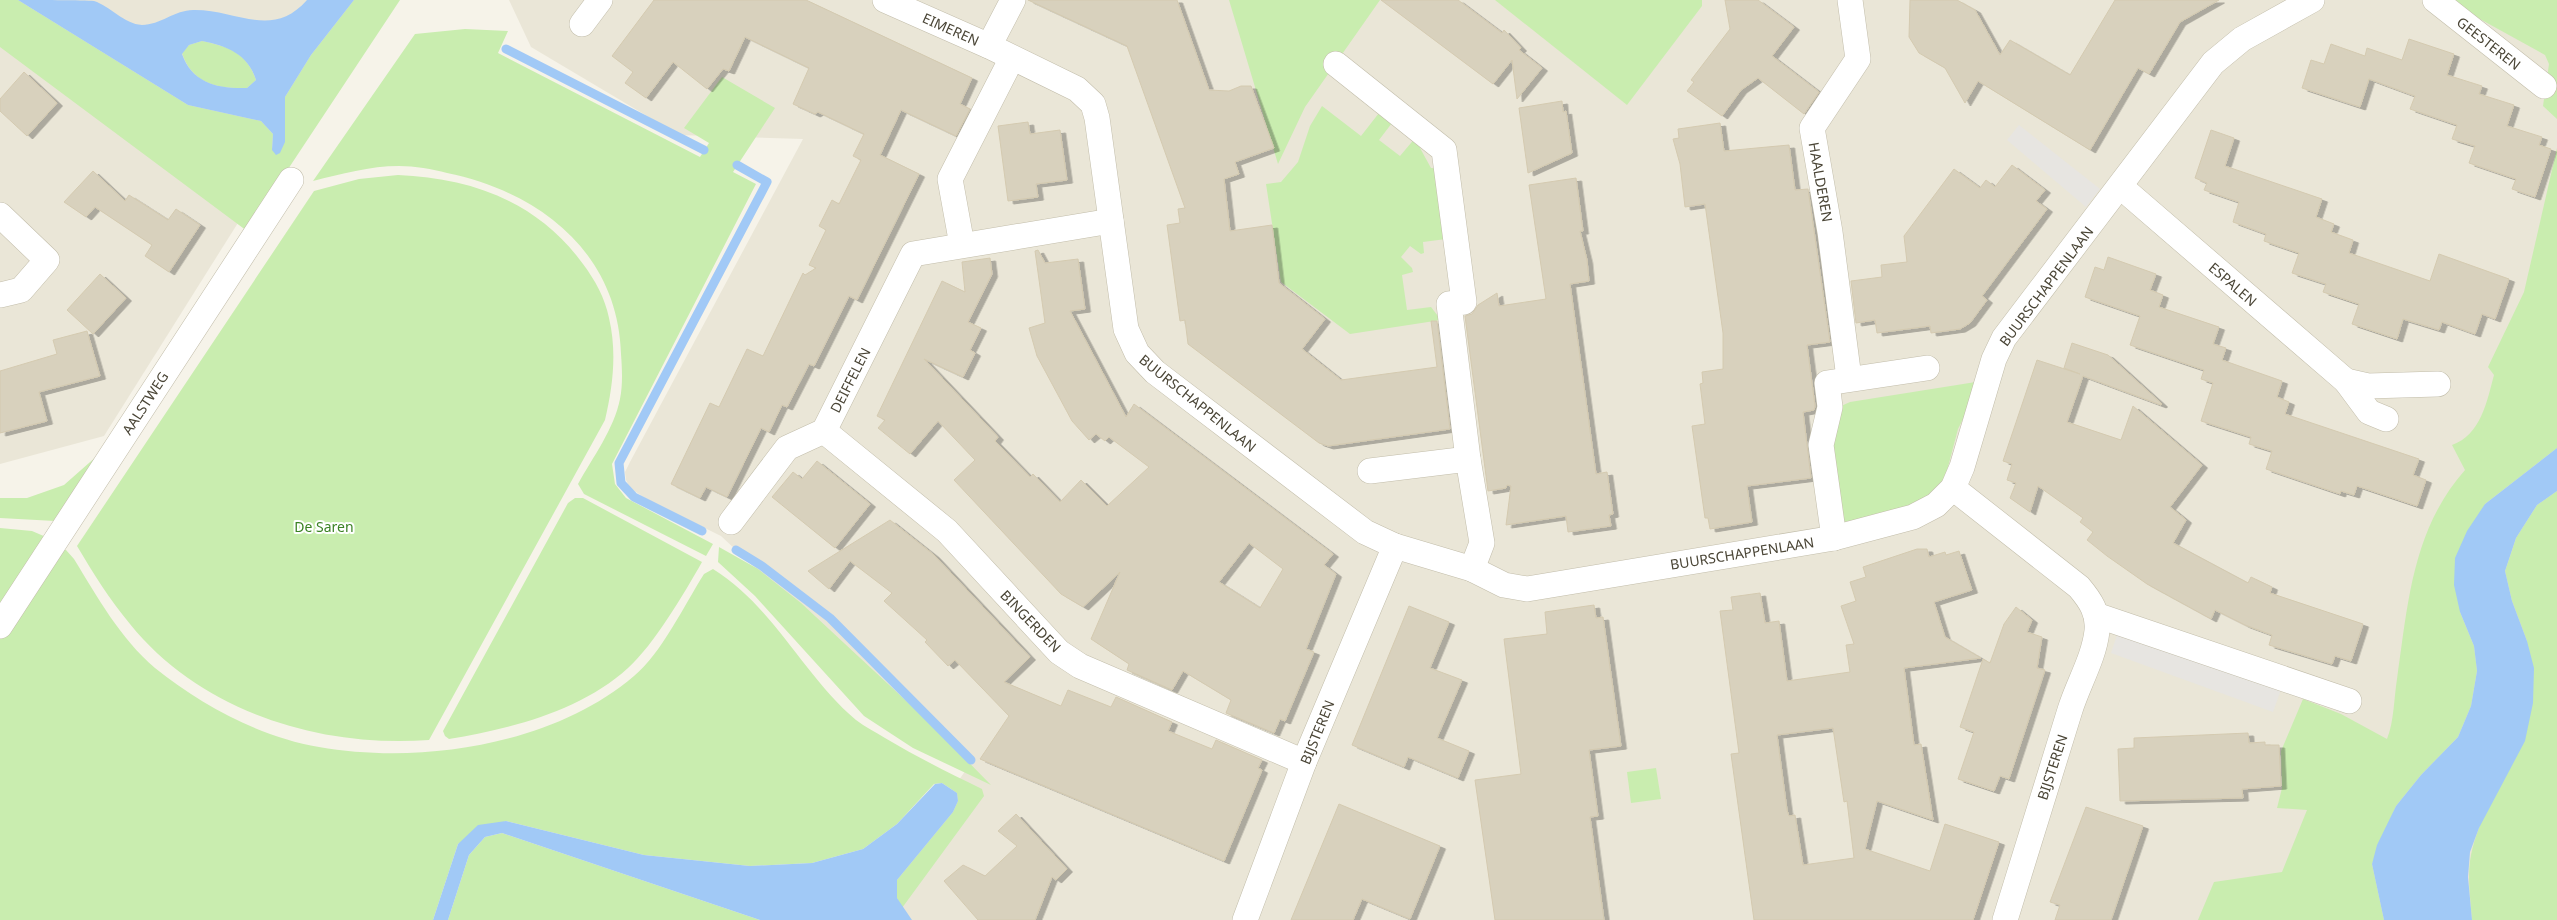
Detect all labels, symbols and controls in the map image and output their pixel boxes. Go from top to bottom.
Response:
street label: EIMEREN [920,8,982,50]
street label: GEESTEREN [2453,12,2525,74]
street label: HAALDEREN [1805,141,1837,223]
street label: BUURSCHAPPENLAAN [1995,222,2097,350]
street label: ESPALEN [2205,258,2261,310]
street label: DEIFFELEN [825,344,875,416]
street label: BUURSCHAPPENLAAN [1136,350,1260,456]
street label: AALSTWEG [118,368,172,438]
park label: De Saren [294,517,354,536]
street label: BUURSCHAPPENLAAN [1669,532,1815,574]
street label: BINGERDEN [996,586,1066,656]
street label: BIJSTEREN [1295,697,1339,767]
street label: BIJSTEREN [2032,732,2072,802]

